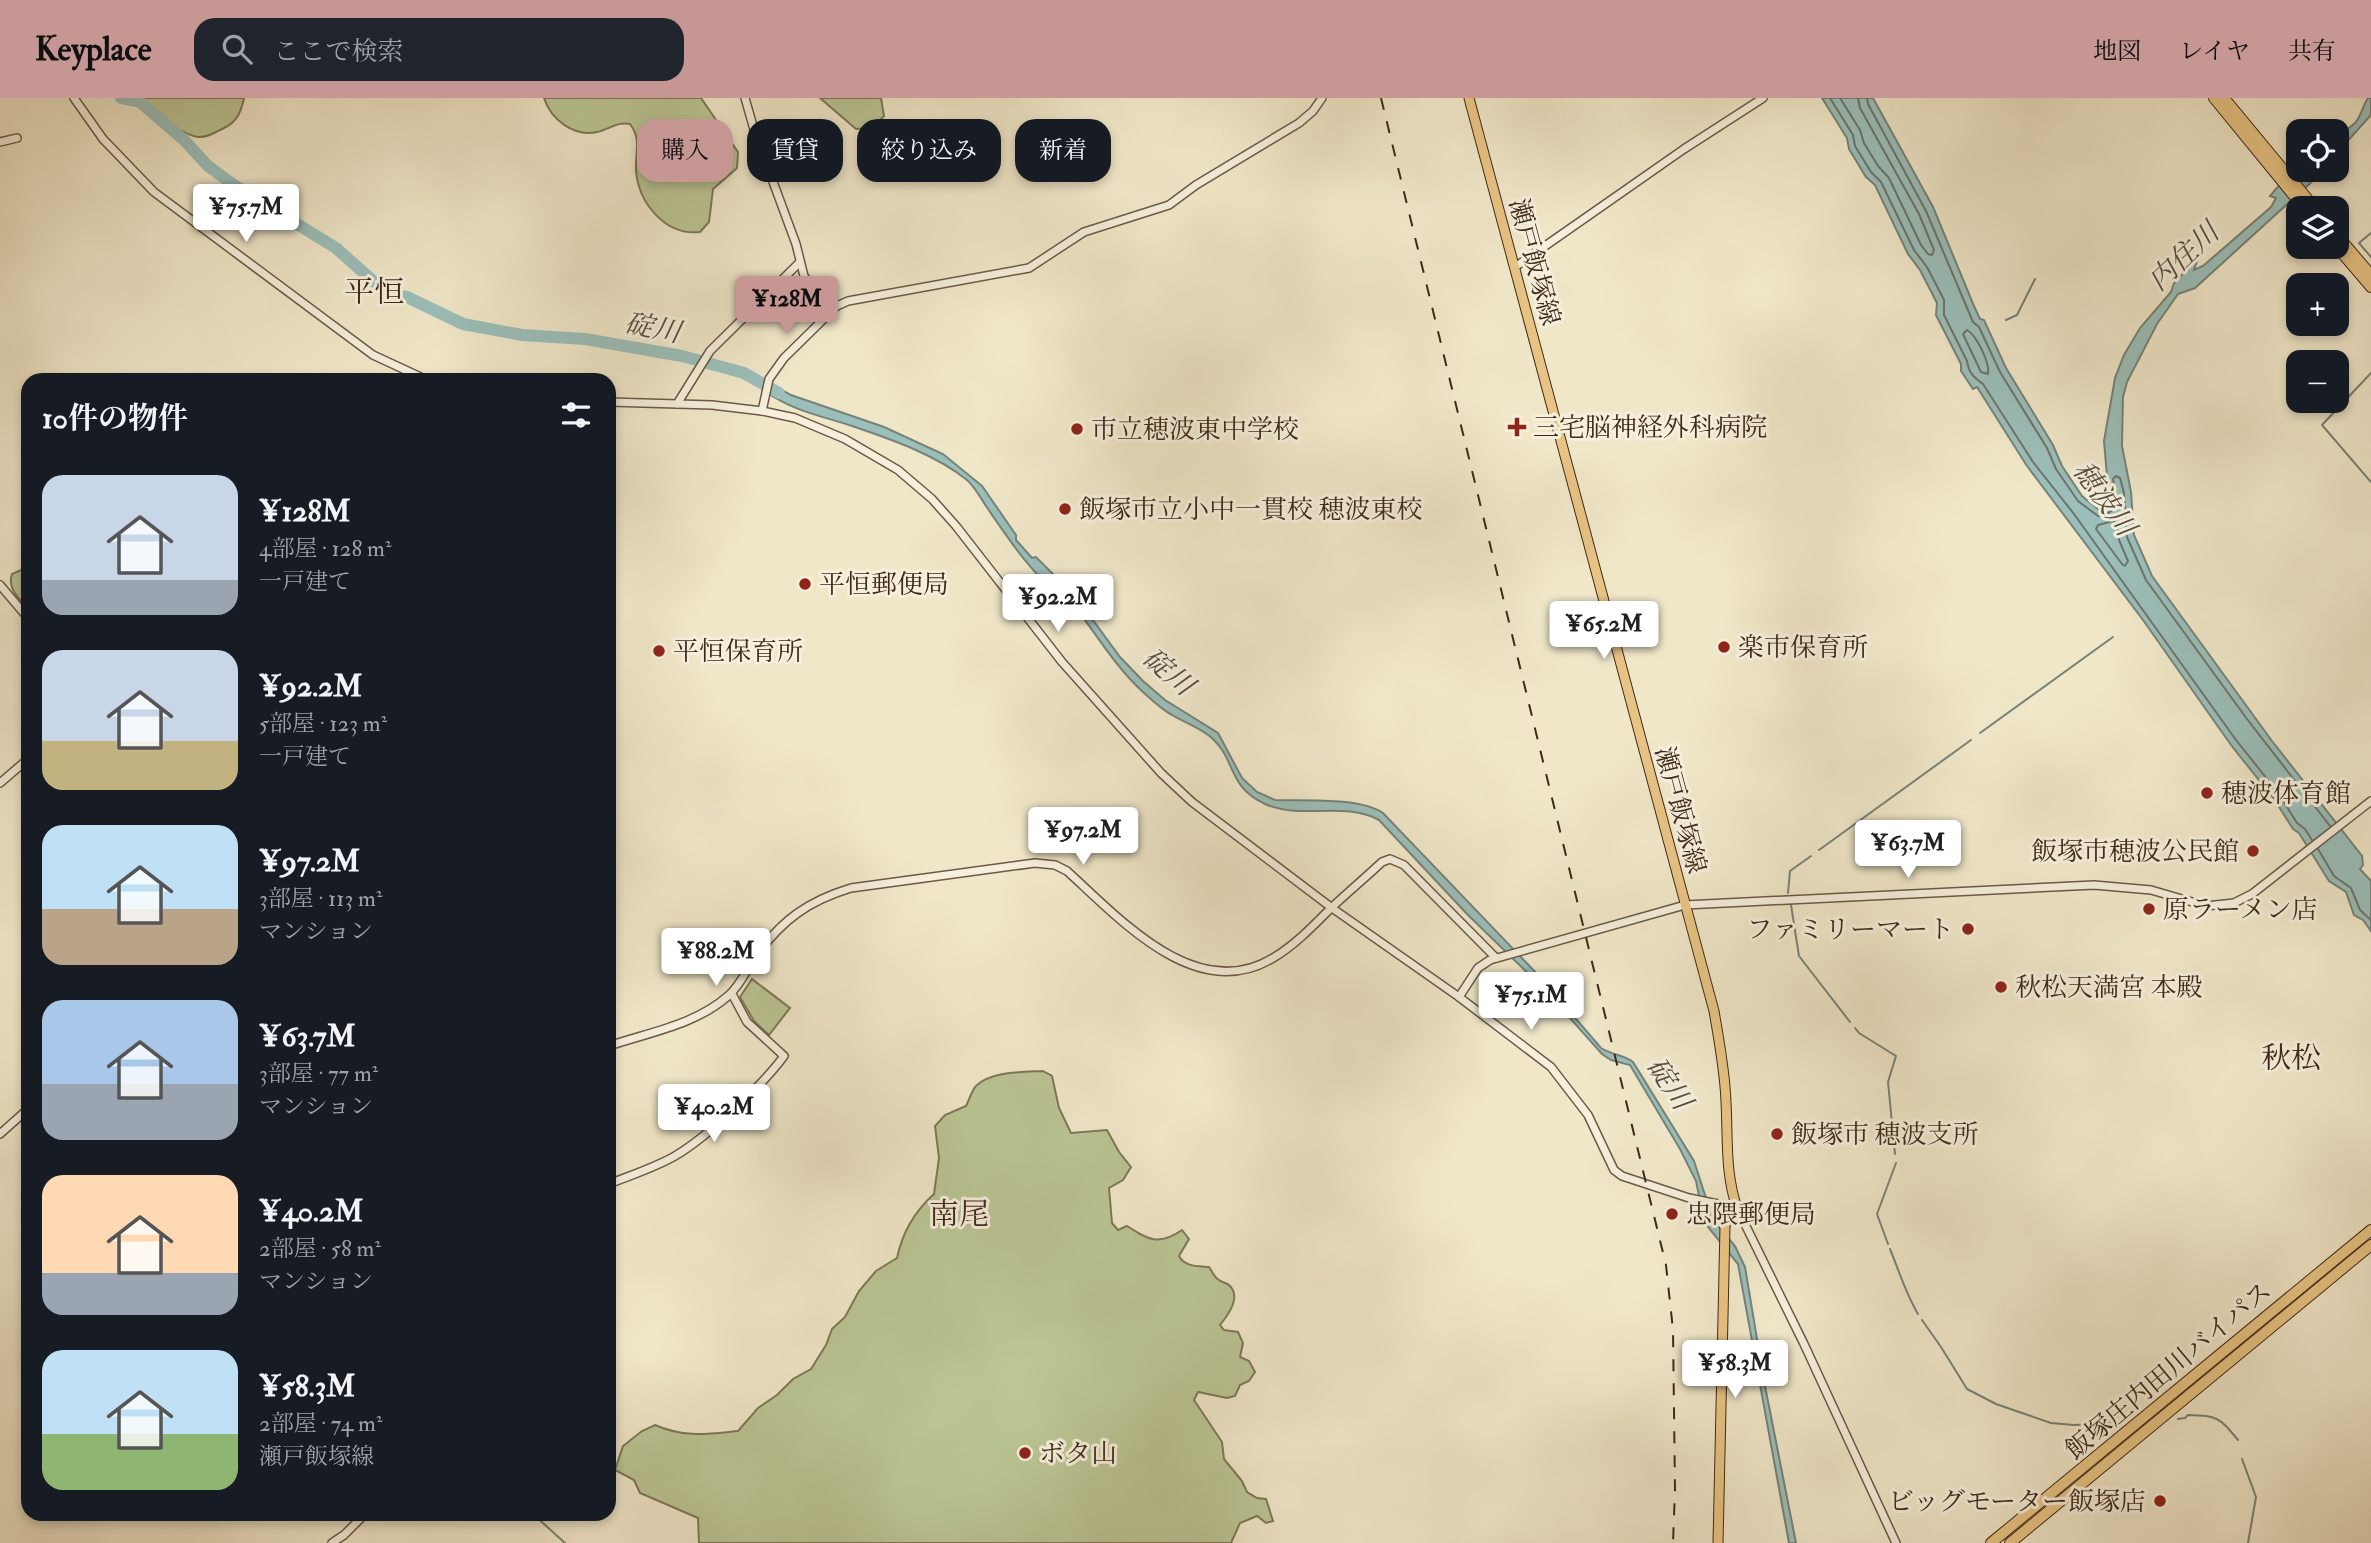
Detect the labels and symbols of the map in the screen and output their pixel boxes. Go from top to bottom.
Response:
pin: ¥75.7M [189,184,303,244]
street label: 瀬戸飯塚線 [1502,195,1566,329]
water label: 内住川 [2141,214,2229,299]
district label: 平恒 [344,274,404,311]
pin: ¥128M [738,276,836,336]
water label: 碇川 [622,306,686,352]
place label: 三宅脳神経外科病院 [1533,412,1767,444]
place label: 市立穂波東中学校 [1091,414,1299,446]
marker: 三宅脳神経外科病院 [1507,417,1527,437]
marker: 市立穂波東中学校 [1069,421,1085,437]
water label: 穂波川 [2065,455,2144,546]
place label: 飯塚市立小中一貫校 穂波東校 [1079,494,1422,526]
marker: 飯塚市立小中一貫校 穂波東校 [1057,501,1073,517]
place label: 平恒郵便局 [819,569,949,601]
pin: ¥92.2M [1001,574,1115,634]
marker: 平恒郵便局 [797,576,813,592]
pin: ¥65.2M [1547,602,1661,661]
place label: 楽市保育所 [1738,632,1868,664]
place label: 平恒保育所 [673,636,803,668]
marker: 楽市保育所 [1716,639,1732,655]
water label: 碇川 [1135,641,1203,705]
marker: 平恒保育所 [651,643,667,659]
street label: 瀬戸飯塚線 [1648,743,1712,877]
place label: 穂波体育館 [2221,778,2351,810]
marker: 穂波体育館 [2199,785,2215,801]
pin: ¥97.2M [1026,808,1140,867]
pin: ¥63.7M [1851,820,1965,880]
place label: 飯塚市穂波公民館 [2031,836,2239,868]
marker: 飯塚市穂波公民館 [2245,843,2261,859]
place label: 原ラーメン店 [2163,894,2318,926]
marker: 原ラーメン店 [2141,901,2157,917]
place label: ファミリーマート [1747,914,1954,946]
marker: ファミリーマート [1960,921,1976,937]
pin: ¥88.2M [659,928,773,988]
pin: ¥75.1M [1474,972,1588,1032]
place label: 秋松天満宮 本殿 [2015,972,2202,1004]
marker: 秋松天満宮 本殿 [1993,979,2009,995]
district label: 秋松 [2261,1040,2321,1077]
water label: 碇川 [1639,1051,1701,1119]
pin: ¥40.2M [657,1084,771,1144]
place label: 飯塚市 穂波支所 [1791,1119,1978,1151]
marker: 飯塚市 穂波支所 [1769,1126,1785,1142]
district label: 南尾 [929,1196,989,1233]
place label: 忠隈郵便局 [1686,1199,1816,1231]
marker: 忠隈郵便局 [1664,1206,1680,1222]
street label: 飯塚庄内田川バイパス [2059,1275,2278,1466]
pin: ¥58.3M [1678,1340,1792,1400]
place label: ボタ山 [1039,1438,1117,1470]
marker: ボタ山 [1017,1445,1033,1461]
place label: ビッグモーター飯塚店 [1888,1486,2146,1518]
marker: ビッグモーター飯塚店 [2152,1493,2168,1509]

